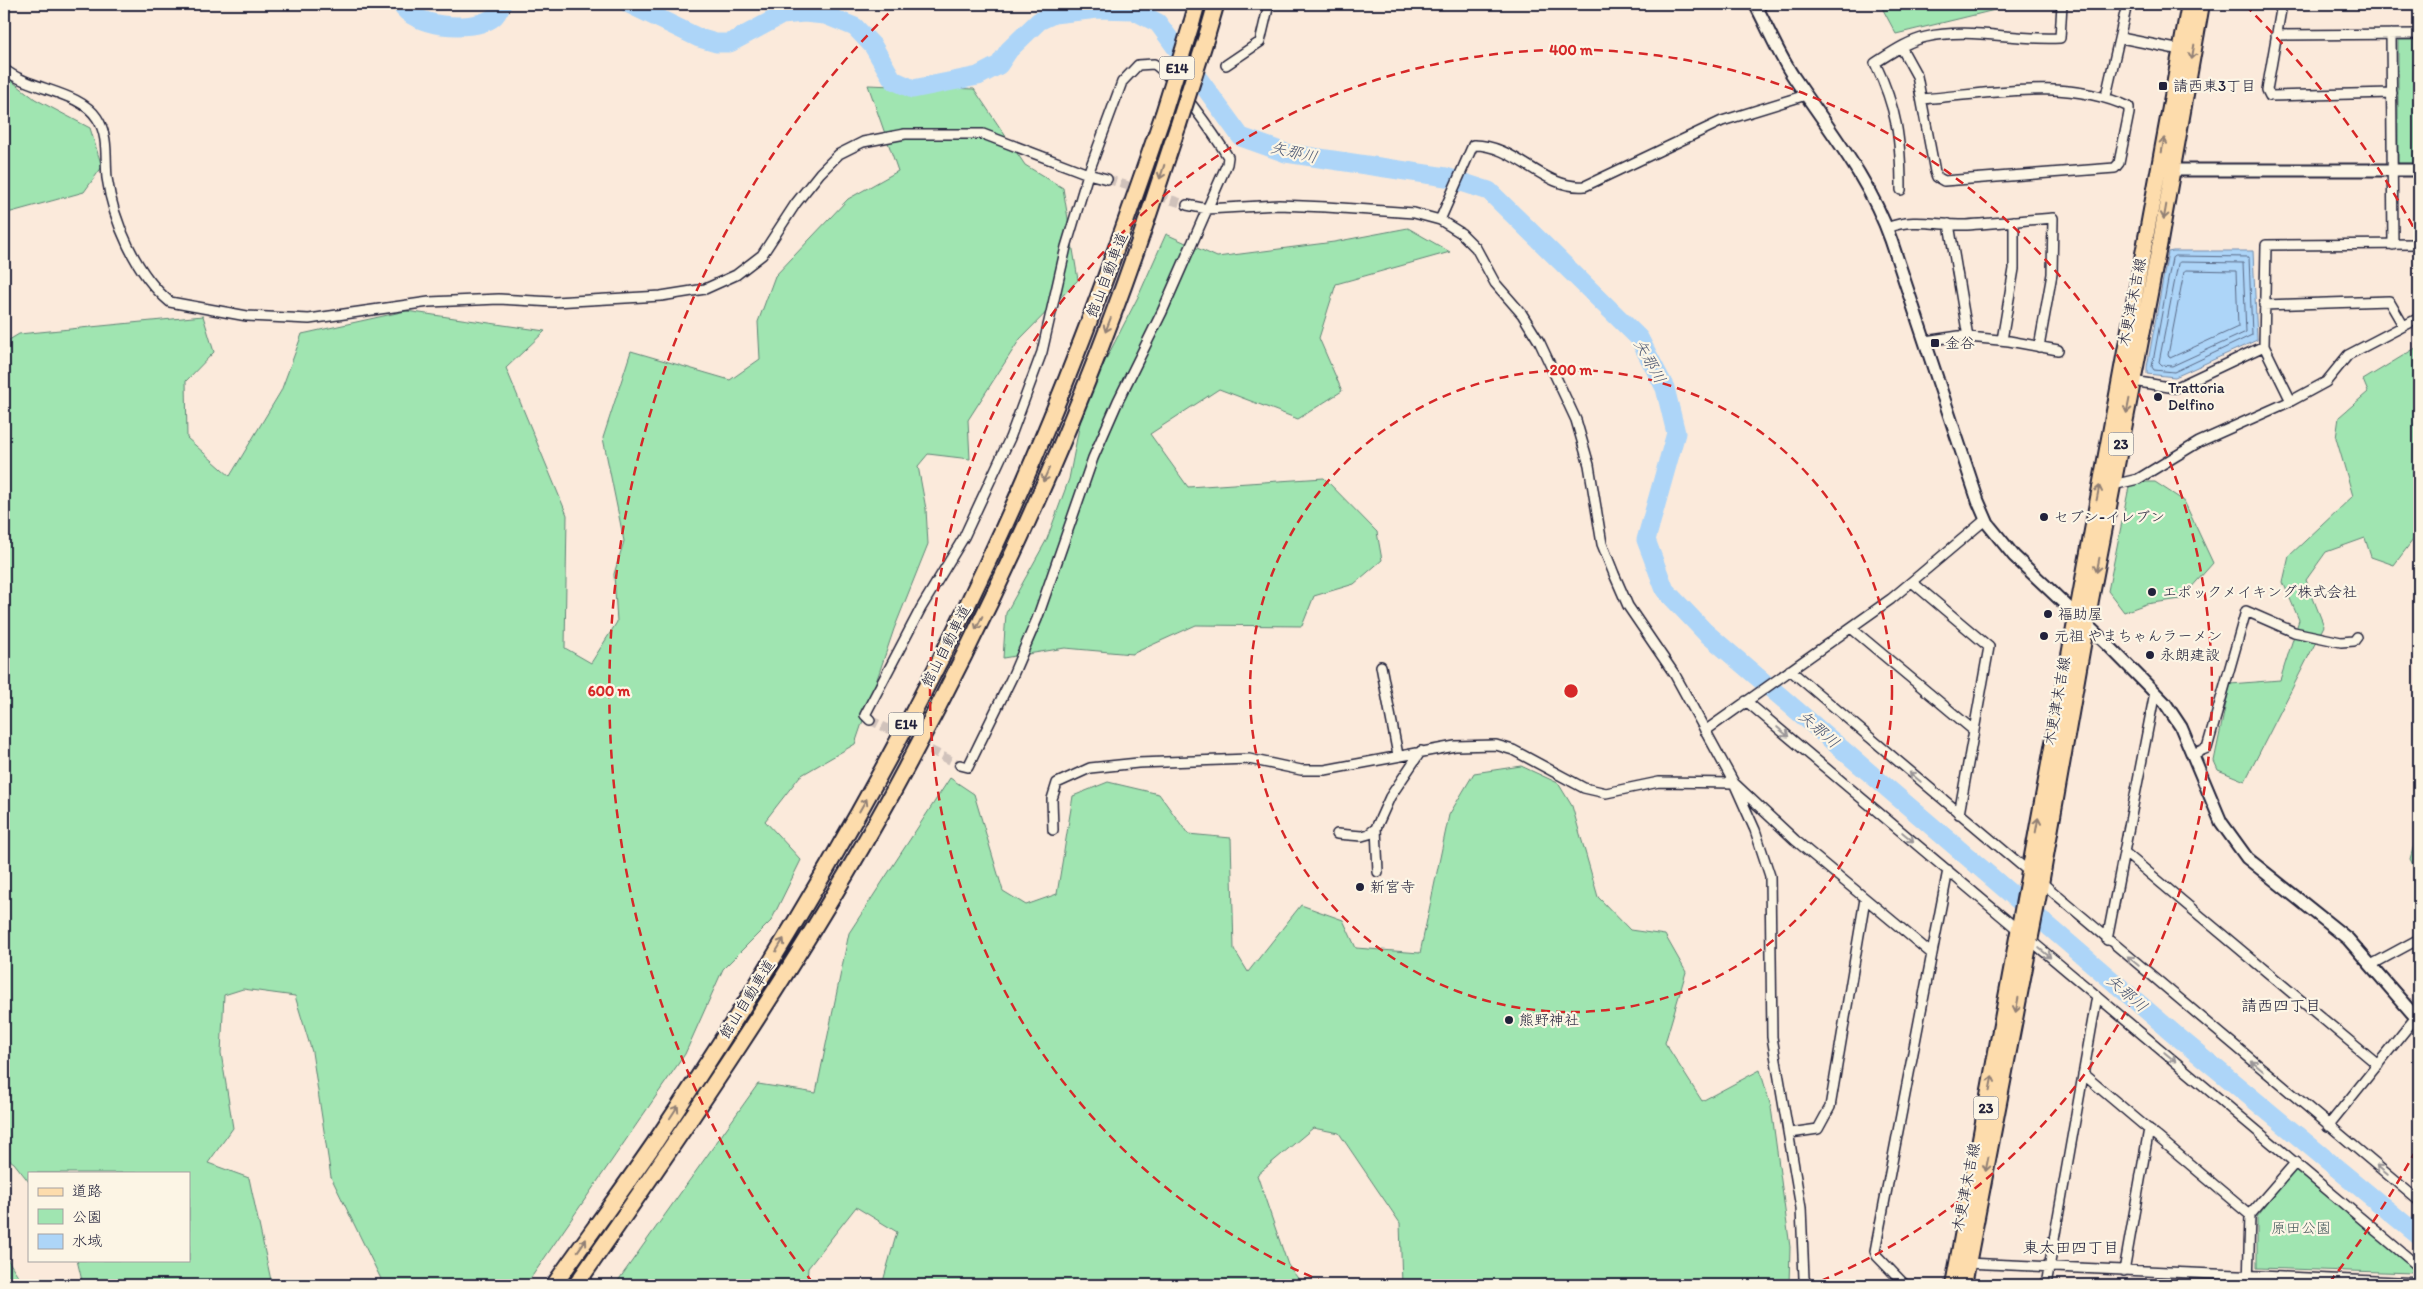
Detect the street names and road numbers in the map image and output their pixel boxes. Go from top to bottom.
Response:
road number: E14 [1160,56,1194,80]
street label: 館山自動車道 [1082,230,1132,320]
street label: 木更津末吉線 [2115,256,2149,348]
road number: 23 [2108,432,2134,456]
street label: 館山自動車道 [918,602,974,690]
street label: 木更津末吉線 [2040,655,2074,747]
road number: E14 [888,712,924,736]
street label: 館山自動車道 [716,956,778,1042]
road number: 23 [1974,1096,1998,1120]
street label: 木更津末吉線 [1949,1141,1983,1233]

